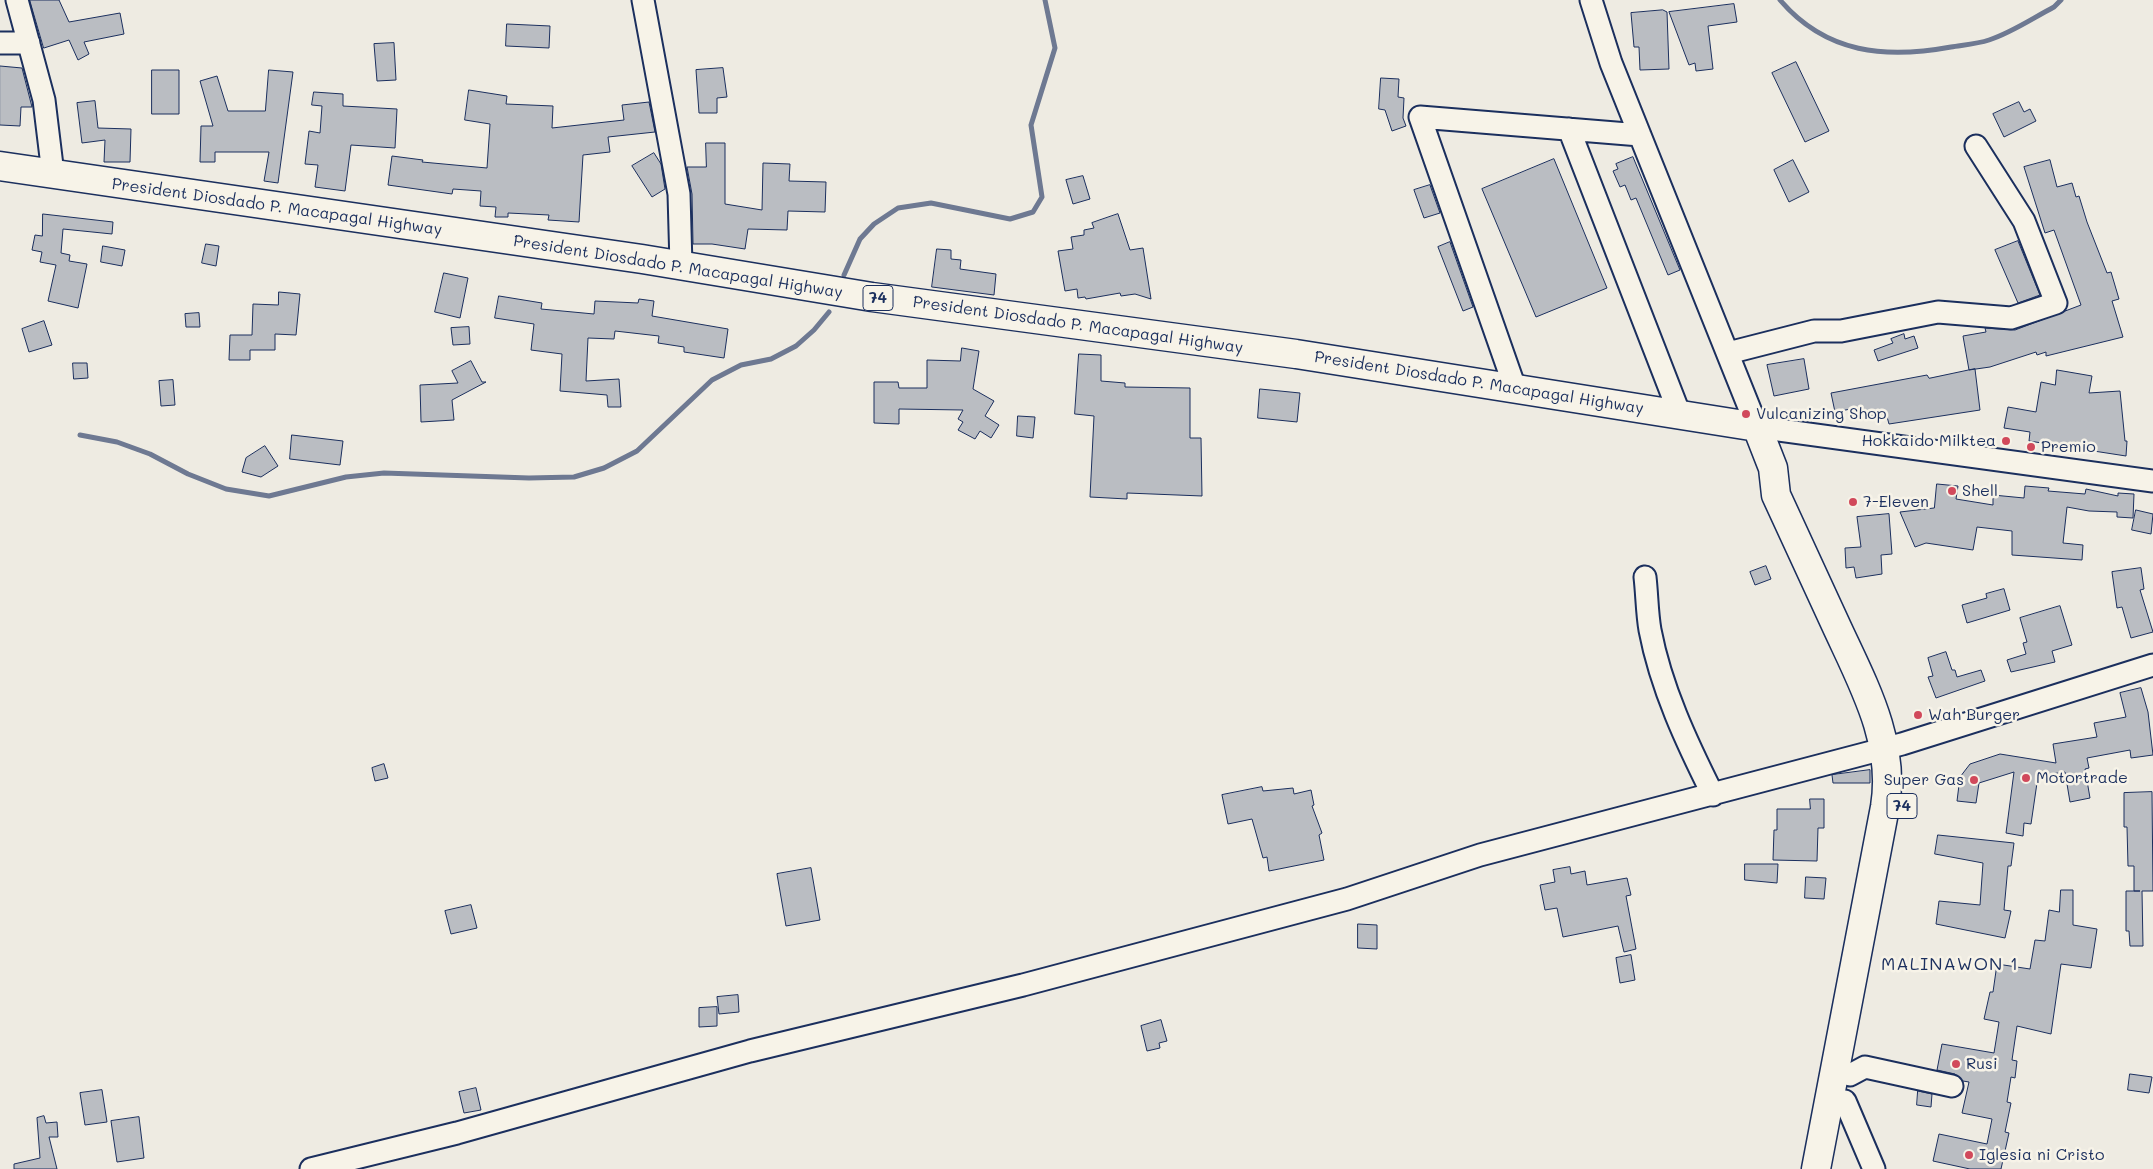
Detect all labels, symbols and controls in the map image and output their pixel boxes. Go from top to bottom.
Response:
street label: President Diosdado P. Macapagal Highway [111,174,443,240]
street label: President Diosdado P. Macapagal Highway [512,231,844,303]
road number: 74 [863,286,893,310]
street label: President Diosdado P. Macapagal Highway [912,292,1244,358]
street label: President Diosdado P. Macapagal Highway [1313,347,1645,419]
place label: Vulcanizing Shop [1756,404,1887,424]
marker: Vulcanizing Shop [1740,408,1752,420]
place label: Hokkaido Milktea [1861,431,1996,451]
marker: Hokkaido Milktea [2000,435,2012,447]
place label: Premio [2041,437,2096,457]
marker: Premio [2025,441,2037,453]
place label: Shell [1962,481,1998,501]
marker: Shell [1946,485,1958,497]
place label: 7-Eleven [1863,492,1929,512]
marker: 7-Eleven [1847,496,1859,508]
place label: Wah Burger [1928,705,2020,725]
marker: Wah Burger [1912,709,1924,721]
place label: Motortrade [2036,768,2128,788]
place label: Super Gas [1884,770,1964,790]
marker: Motortrade [2020,772,2032,784]
marker: Super Gas [1968,774,1980,786]
road number: 74 [1887,794,1917,818]
district label: MALINAWON 1 [1880,953,2020,975]
place label: Rusi [1966,1054,1998,1074]
marker: Rusi [1950,1058,1962,1070]
place label: Iglesia ni Cristo [1979,1145,2105,1165]
marker: Iglesia ni Cristo [1963,1149,1975,1161]

